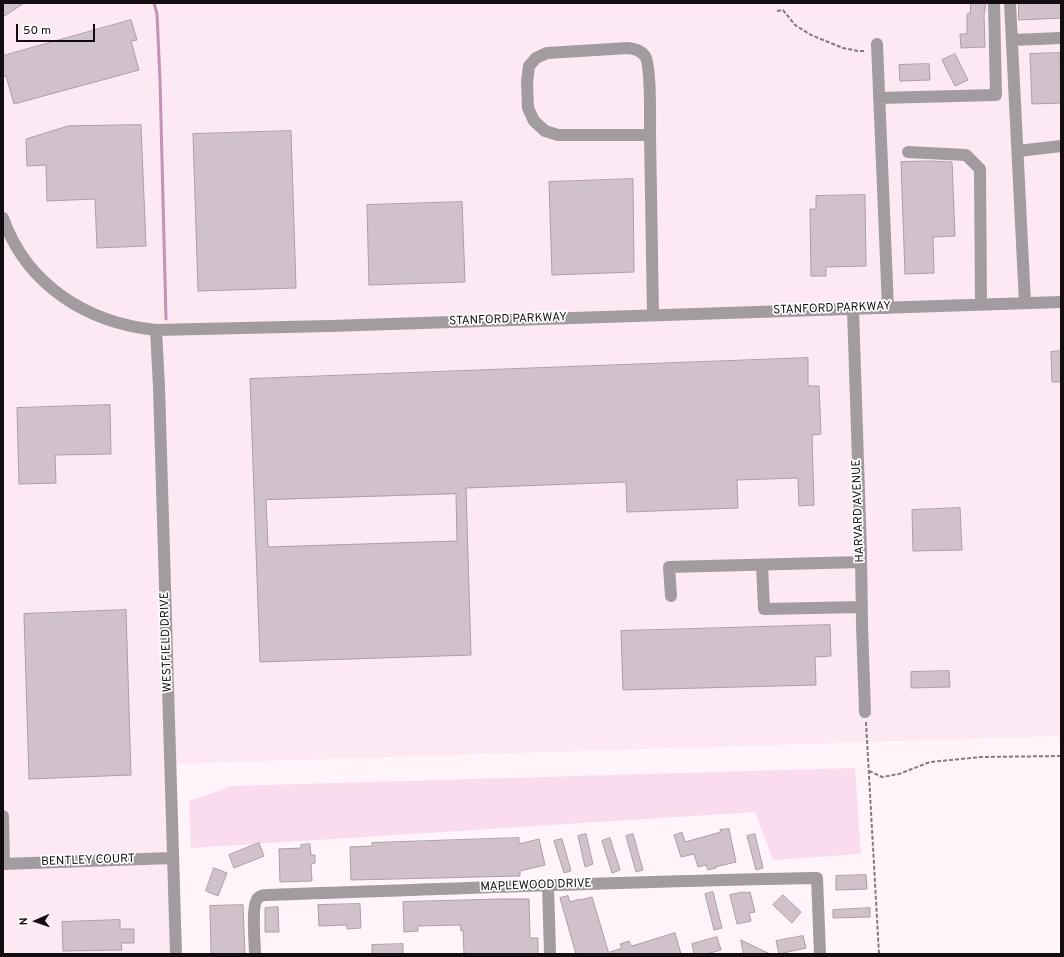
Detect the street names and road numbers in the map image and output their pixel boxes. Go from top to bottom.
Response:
street label: STANFORD PARKWAY [773,300,891,318]
street label: STANFORD PARKWAY [449,311,567,329]
street label: HARVARD AVENUE [850,459,868,563]
street label: WESTFIELD DRIVE [158,592,176,692]
street label: BENTLEY COURT [41,852,135,870]
street label: MAPLEWOOD DRIVE [480,877,592,895]

